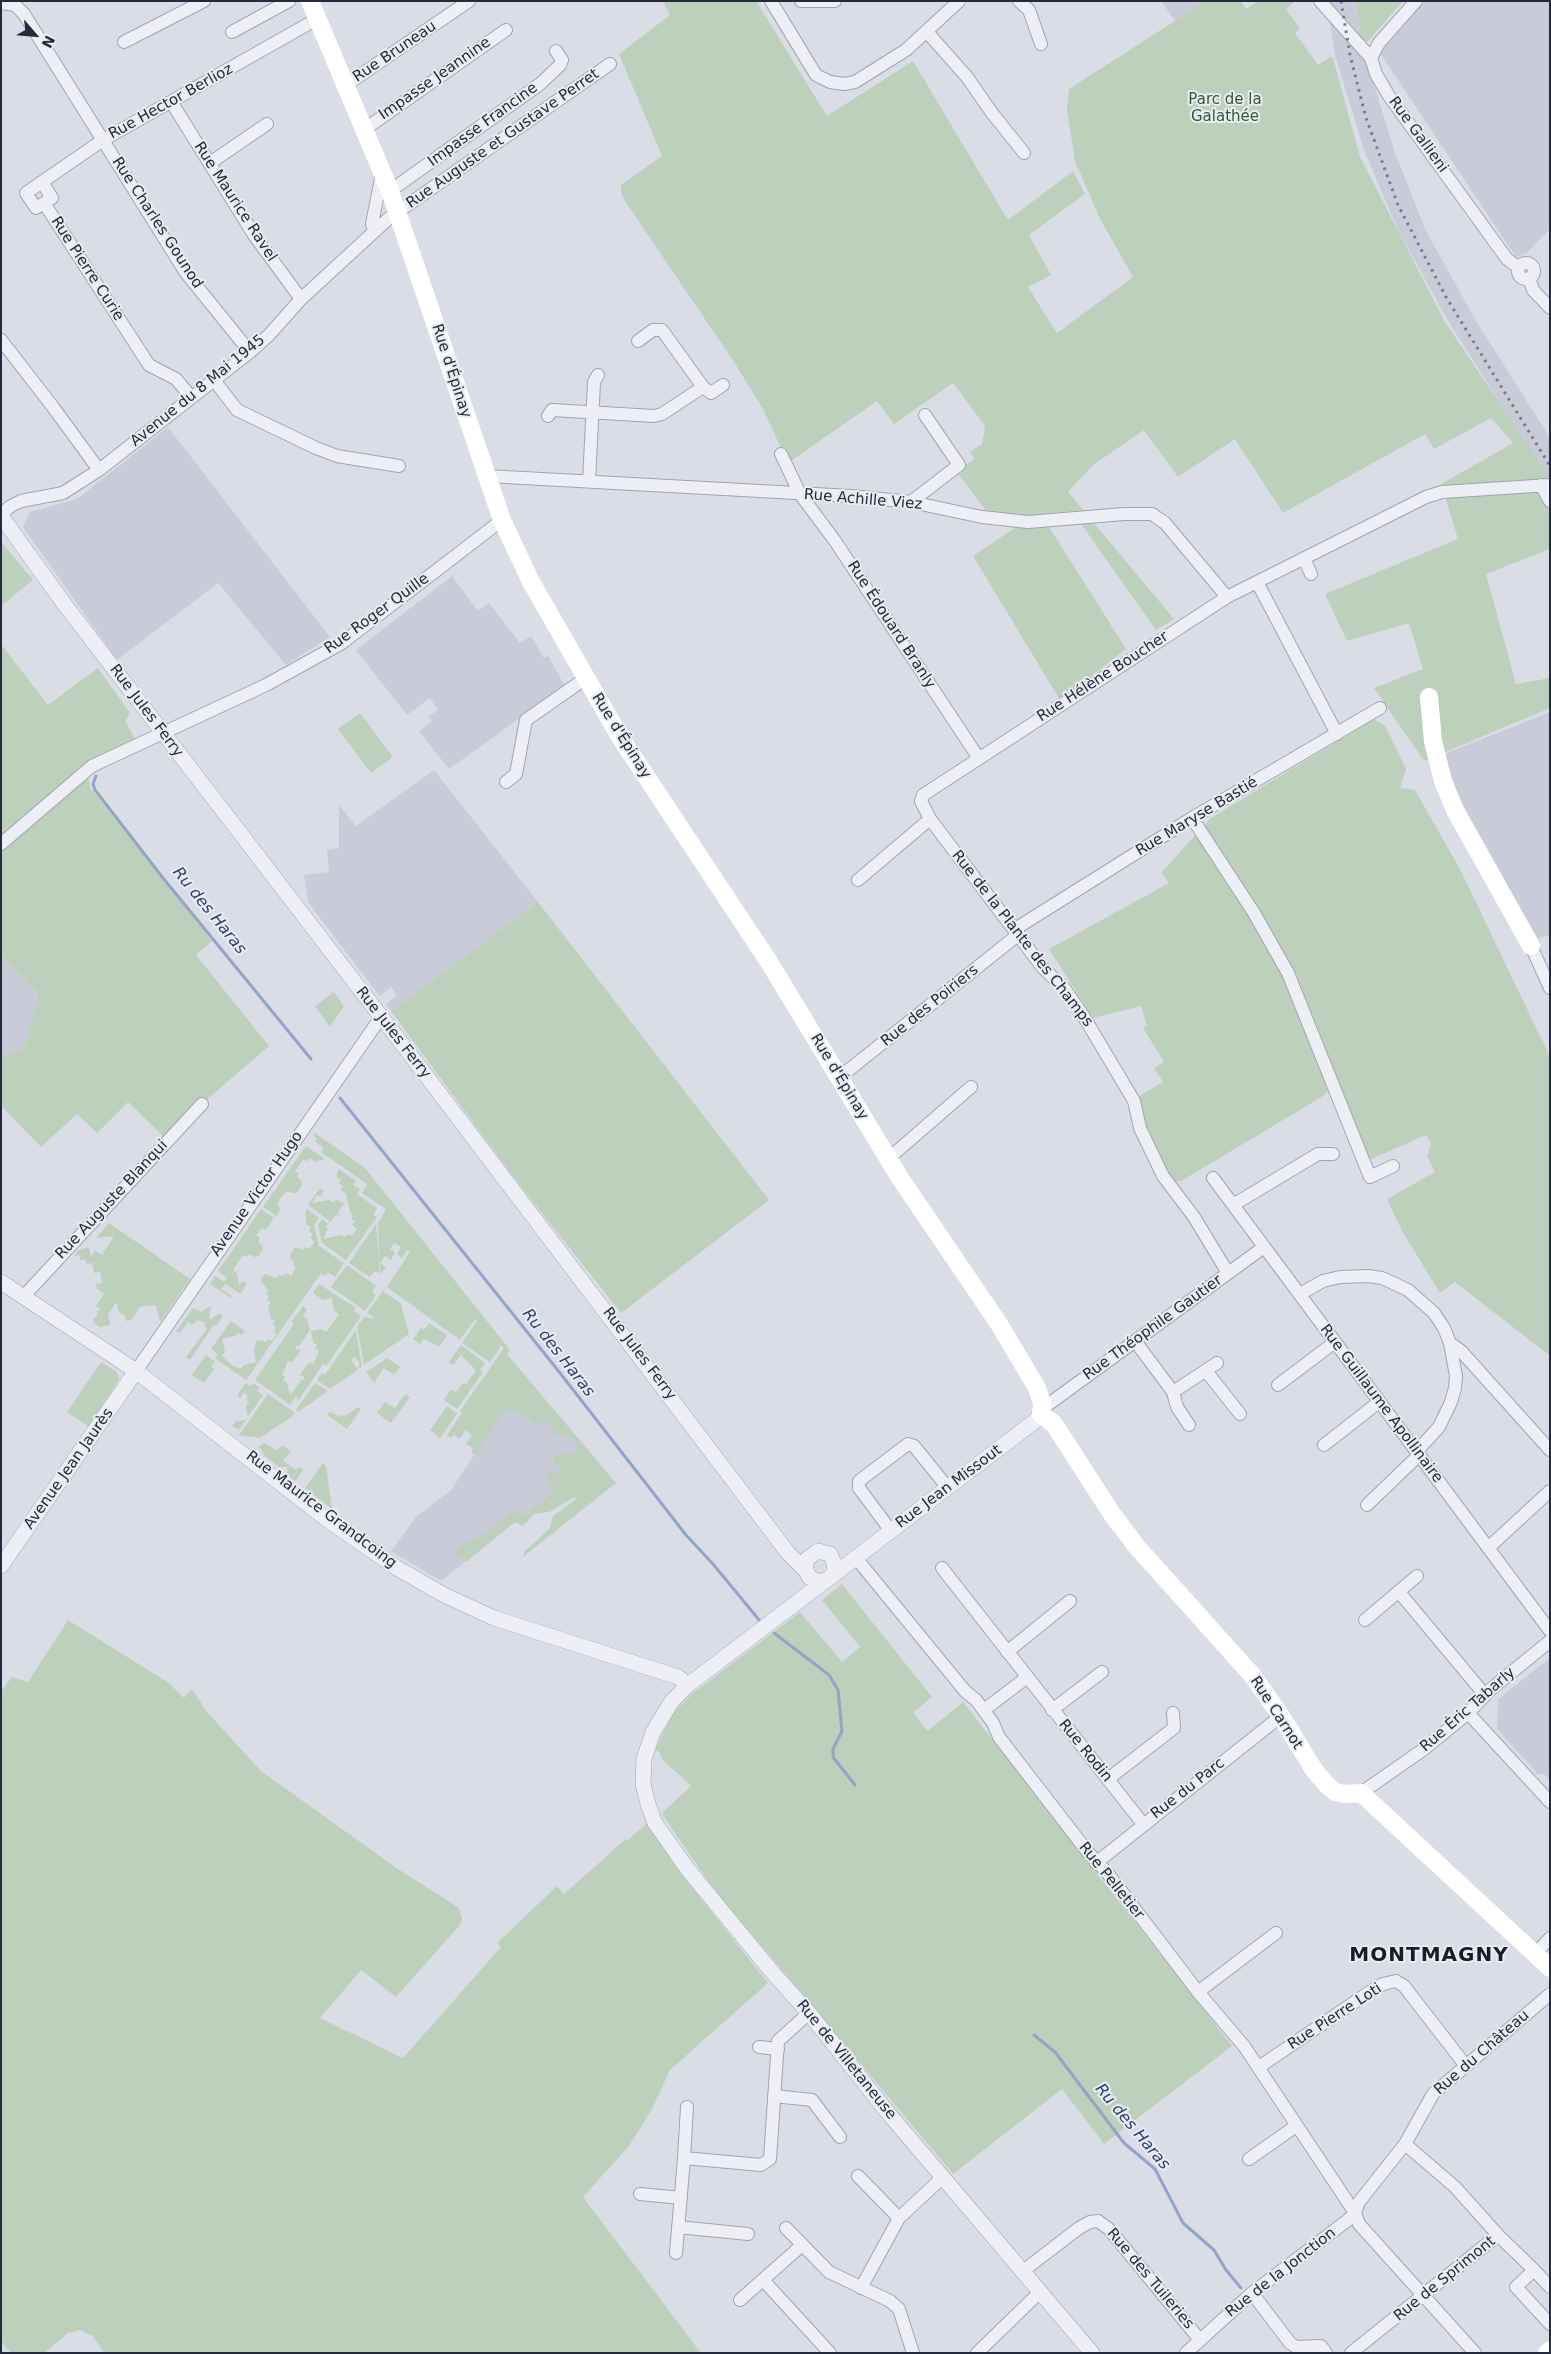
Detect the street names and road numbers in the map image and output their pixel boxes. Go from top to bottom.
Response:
street label: Rue Bruneau [350,18,440,86]
street label: Impasse Jeannine [376,34,494,124]
street label: Rue Hector Berlioz [106,60,236,144]
street label: Rue Auguste et Gustave Perret [403,65,603,213]
street label: Impasse Francine [425,79,541,171]
street label: Rue Gallieni [1384,94,1452,176]
street label: Rue Maurice Ravel [190,139,280,265]
street label: Rue Charles Gounod [108,154,206,292]
street label: Rue Pierre Curie [47,214,127,324]
street label: Rue d'Épinay [427,322,475,420]
street label: Avenue du 8 Mai 1945 [127,331,269,451]
street label: Rue Achille Viez [803,486,923,514]
street label: Rue Édouard Branly [843,558,939,692]
street label: Rue Roger Quille [321,570,433,658]
street label: Rue Hélène Boucher [1034,628,1172,726]
street label: Rue Jules Ferry [105,661,187,761]
street label: Rue d'Épinay [587,690,655,782]
street label: Rue Maryse Bastié [1133,774,1261,860]
street label: Rue de la Plante des Champs [947,847,1097,1031]
street label: Rue des Poiriers [878,961,982,1051]
street label: Rue Jules Ferry [352,984,434,1082]
street label: Rue d'Épinay [806,1031,872,1123]
street label: Avenue Victor Hugo [207,1128,307,1260]
street label: Rue Auguste Blanqui [52,1137,172,1263]
street label: Rue Théophile Gautier [1080,1272,1226,1384]
street label: Rue Jules Ferry [598,1304,680,1404]
street label: Rue Guillaume Apollinaire [1316,1321,1446,1487]
street label: Avenue Jean Jaurès [20,1405,118,1533]
street label: Rue Jean Missout [893,1441,1005,1533]
street label: Rue Maurice Grandcoing [242,1447,400,1573]
street label: Rue Éric Tabarly [1417,1664,1519,1756]
street label: Rue Carnot [1246,1673,1306,1753]
street label: Rue Rodin [1054,1716,1116,1786]
street label: Rue du Parc [1148,1755,1228,1823]
street label: Rue Pelletier [1074,1839,1148,1923]
street label: Rue Pierre Loti [1285,1980,1385,2054]
street label: Rue de Villetaneuse [792,1997,900,2123]
street label: Rue du Château [1431,2007,1533,2099]
street label: Rue de la Jonction [1222,2224,1340,2322]
street label: Rue des Tuileries [1103,2225,1197,2333]
street label: Rue de Sprimont [1391,2233,1499,2325]

